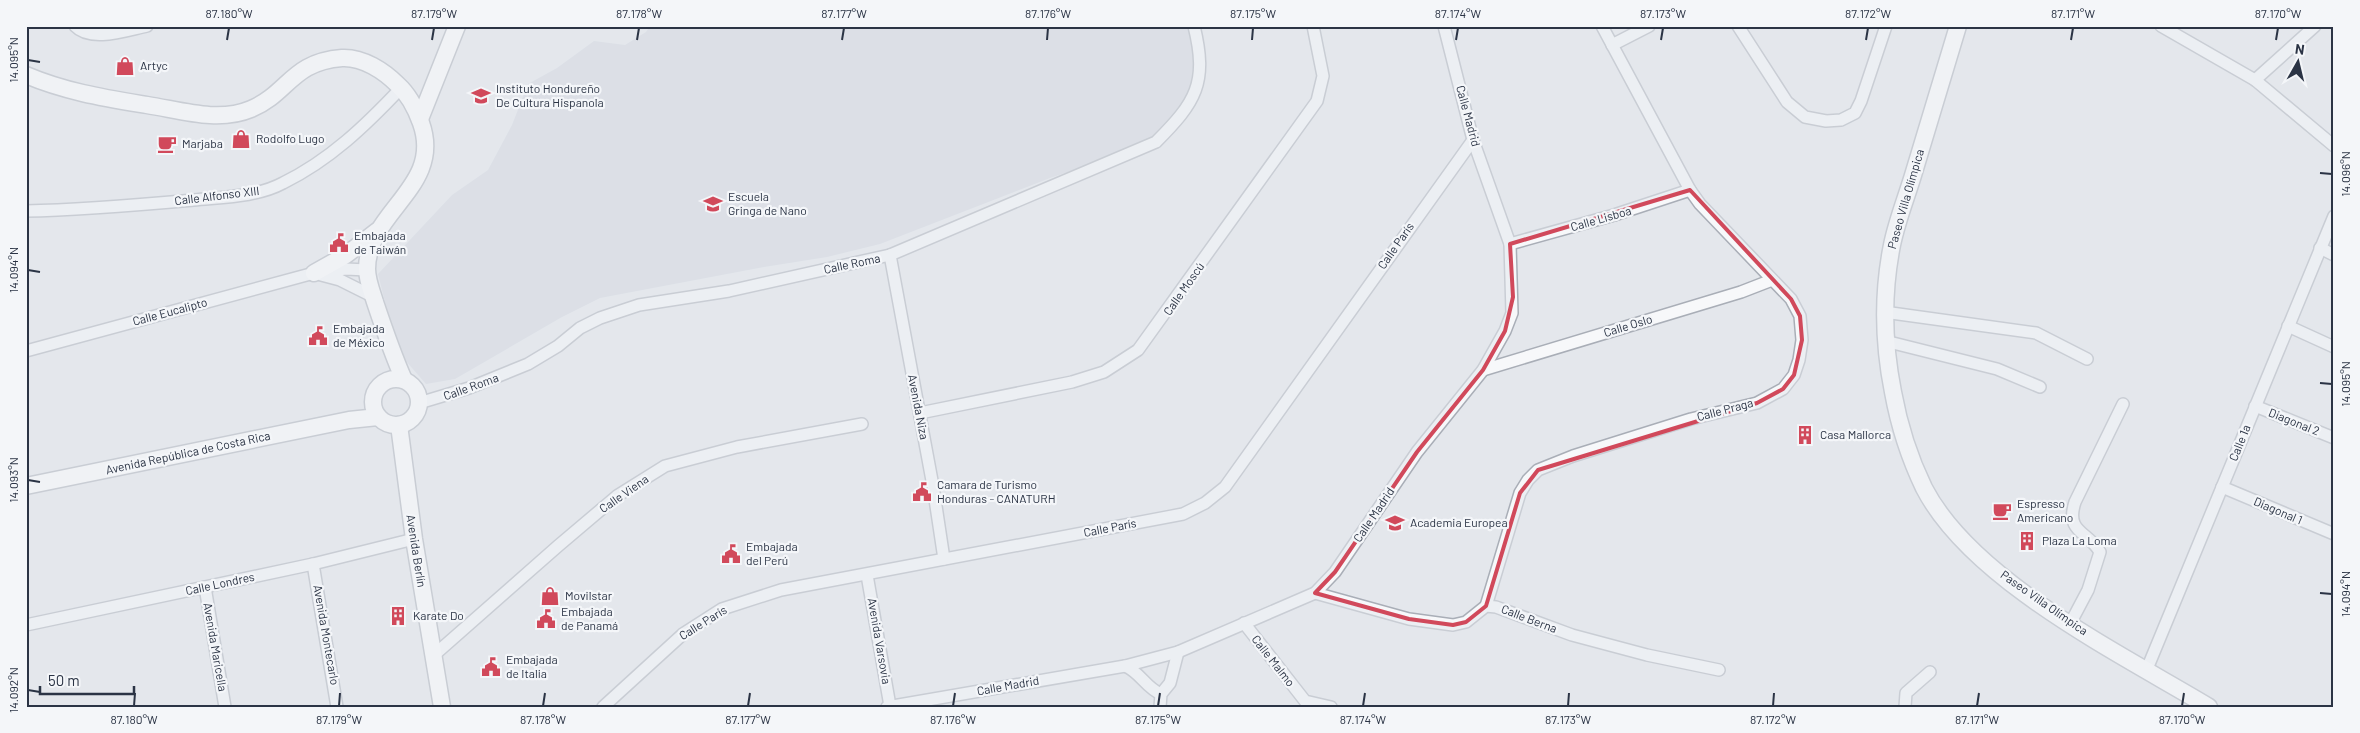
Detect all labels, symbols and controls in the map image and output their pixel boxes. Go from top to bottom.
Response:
text: 87.180°W [205,6,253,20]
text: 87.179°W [411,6,457,20]
text: 87.178°W [616,6,662,20]
text: 87.177°W [821,6,867,20]
text: 87.176°W [1025,6,1071,20]
text: 87.175°W [1230,6,1276,20]
text: 87.174°W [1435,6,1482,20]
text: 87.173°W [1640,6,1686,20]
text: 87.172°W [1845,6,1892,20]
text: 87.171°W [2051,6,2095,20]
text: 87.170°W [2255,6,2302,20]
text: 14.095°N [6,37,20,83]
north arrow [2272,38,2322,88]
text: N [2294,40,2306,58]
shop icon: Artyc [114,55,136,77]
place label: Artyc [140,58,168,72]
place label: Instituto Hondureño De Cultura Hispanola [496,81,604,109]
street label: Calle Madrid [1454,84,1484,148]
school or university icon: Instituto Hondureño De Cultura Hispanola [470,85,492,107]
shop icon: Rodolfo Lugo [230,128,252,150]
place label: Rodolfo Lugo [256,131,325,145]
cafe icon: Marjaba [156,133,178,155]
place label: Marjaba [182,136,223,150]
street label: Paseo Villa Olímpica [1884,147,1926,250]
text: 14.096°N [2338,151,2352,197]
street label: Calle Alfonso XIII [174,183,260,207]
place label: Escuela Gringa de Nano [728,189,807,217]
school or university icon: Escuela Gringa de Nano [702,193,724,215]
street label: Calle Lisboa [1569,203,1633,233]
street label: Calle París [1374,219,1416,271]
place label: Embajada de Taiwán [354,228,406,256]
public building icon: Embajada de Taiwán [328,232,350,254]
text: 14.094°N [6,247,20,293]
street label: Calle Roma [822,250,881,276]
street label: Calle Moscú [1160,259,1206,318]
street label: Calle Eucalipto [131,294,209,328]
street label: Calle Oslo [1602,311,1654,339]
place label: Embajada de México [333,321,385,349]
public building icon: Embajada de México [307,325,329,347]
text: 14.095°N [2338,361,2352,407]
street label: Calle Roma [441,370,500,402]
street label: Avenida Niza [906,373,932,441]
street label: Calle Praga [1695,395,1754,423]
street label: Diagonal 2 [2267,405,2322,438]
street label: Calle 1a [2225,422,2253,463]
building icon: Casa Mallorca [1794,424,1816,446]
place label: Casa Mallorca [1820,427,1891,441]
street label: Avenida República de Costa Rica [104,428,271,476]
text: 14.093°N [6,457,20,503]
street label: Calle Viena [596,471,651,515]
place label: Camara de Turismo Honduras - CANATURH [937,477,1056,505]
public building icon: Camara de Turismo Honduras - CANATURH [911,481,933,503]
street label: Calle Madrid [1350,484,1397,544]
street label: Diagonal 1 [2252,494,2305,527]
place label: Espresso Americano [2017,496,2073,524]
cafe icon: Espresso Americano [1991,500,2013,522]
school or university icon: Academia Europea [1384,512,1406,534]
street label: Avenida Berlín [404,513,430,588]
street label: Calle París [1082,515,1138,539]
place label: Academia Europea [1410,515,1508,529]
building icon: Plaza La Loma [2016,530,2038,552]
place label: Plaza La Loma [2042,533,2117,547]
place label: Embajada del Perú [746,539,798,567]
public building icon: Embajada del Perú [720,543,742,565]
street label: Paseo Villa Olímpica [1998,567,2091,638]
street label: Calle Londres [184,569,256,597]
text: 14.094°N [2338,571,2352,617]
street label: Avenida Montecarlo [311,584,343,686]
shop icon: Movilstar [539,585,561,607]
place label: Movilstar [565,588,613,602]
street label: Avenida Varsovia [866,597,894,685]
street label: Avenida Maricella [201,601,231,692]
street label: Calle Berna [1500,601,1559,635]
street label: Calle París [676,602,729,642]
place label: Embajada de Panamá [561,604,618,632]
building icon: Karate Do [387,605,409,627]
place label: Karate Do [413,608,464,622]
public building icon: Embajada de Panamá [535,608,557,630]
street label: Calle Malmo [1249,632,1298,689]
place label: Embajada de Italia [506,652,558,680]
public building icon: Embajada de Italia [480,656,502,678]
scale bar [40,663,134,695]
text: 14.092°N [6,667,20,713]
text: 50 m [48,671,80,689]
street label: Calle Madrid [976,673,1040,697]
text: 87.180°W [110,712,158,726]
text: 87.179°W [316,712,362,726]
text: 87.178°W [520,712,566,726]
text: 87.177°W [725,712,771,726]
text: 87.176°W [930,712,976,726]
text: 87.175°W [1135,712,1181,726]
text: 87.174°W [1340,712,1387,726]
text: 87.173°W [1545,712,1591,726]
text: 87.172°W [1750,712,1797,726]
text: 87.171°W [1955,712,1999,726]
text: 87.170°W [2159,712,2206,726]

